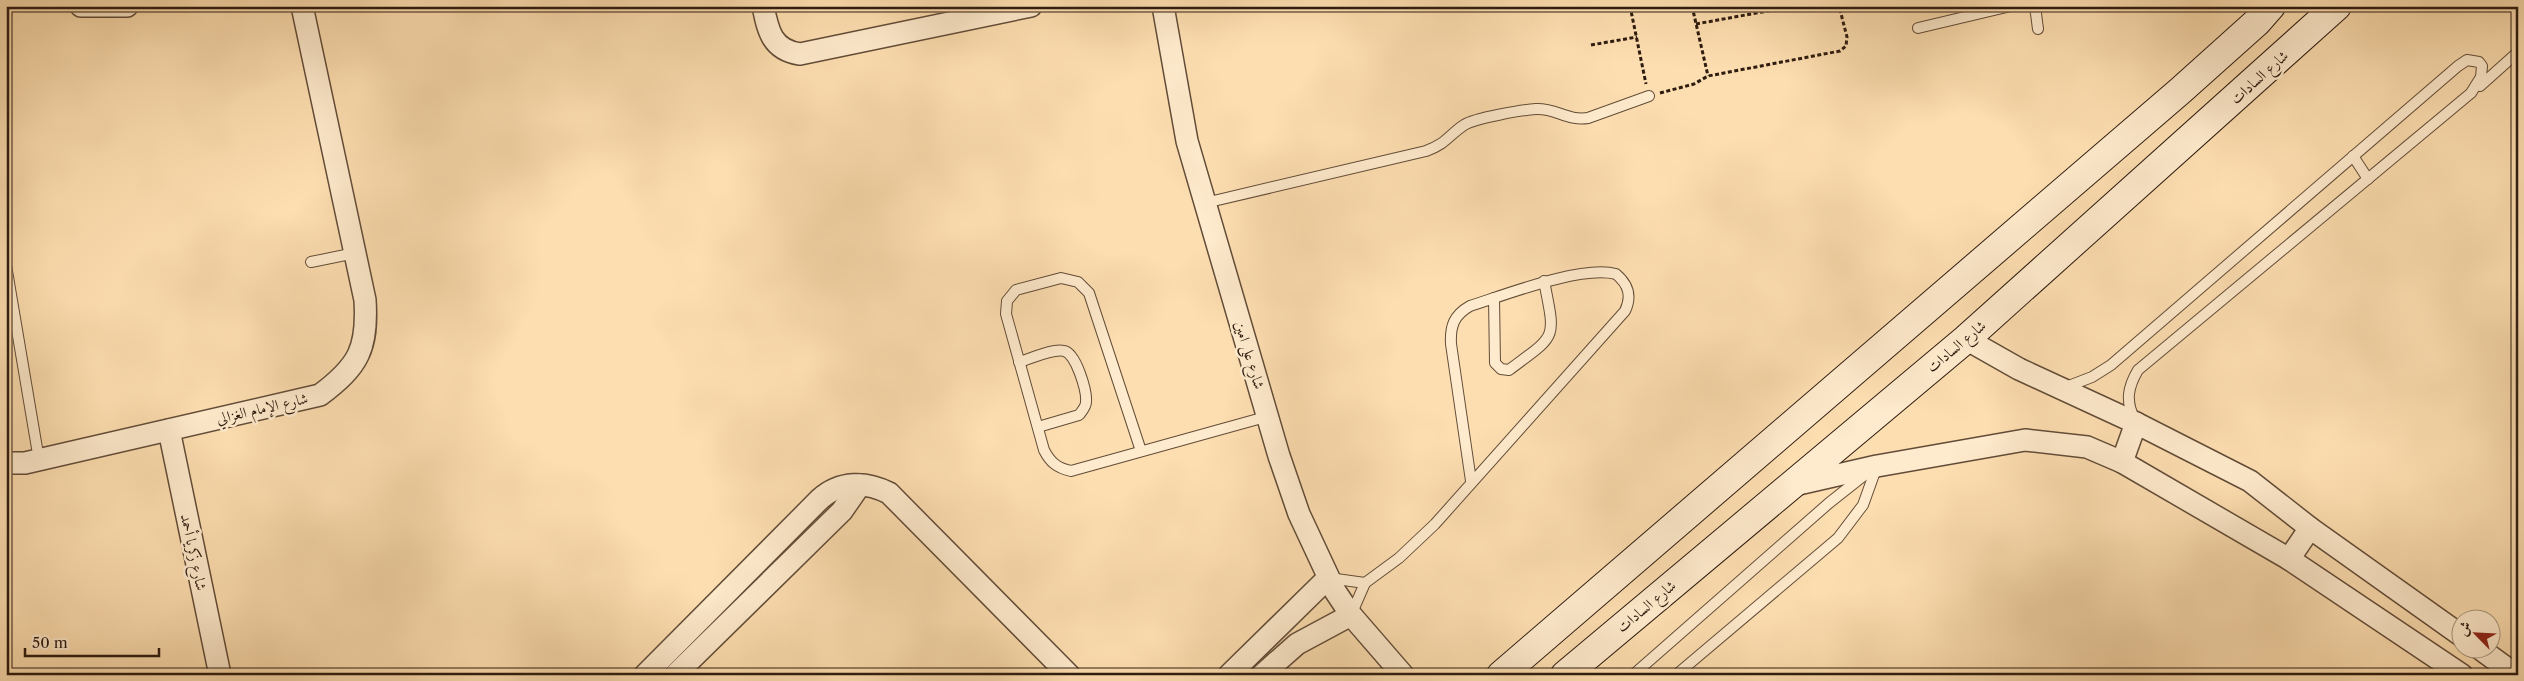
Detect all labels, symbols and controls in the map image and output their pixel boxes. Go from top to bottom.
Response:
street label: شارع السادات [2226,46,2295,111]
street label: شارع السادات [1922,316,1992,379]
street label: شارع على امين [1227,319,1269,393]
street label: شارع الإمام الغزالي [214,388,311,432]
street label: شارع زكريا أحمد [173,512,212,593]
street label: شارع السادات [1612,576,1682,639]
north arrow [2452,608,2502,658]
text: ش [2453,619,2475,639]
scale bar [25,626,159,658]
text: 50 m [32,633,68,652]

